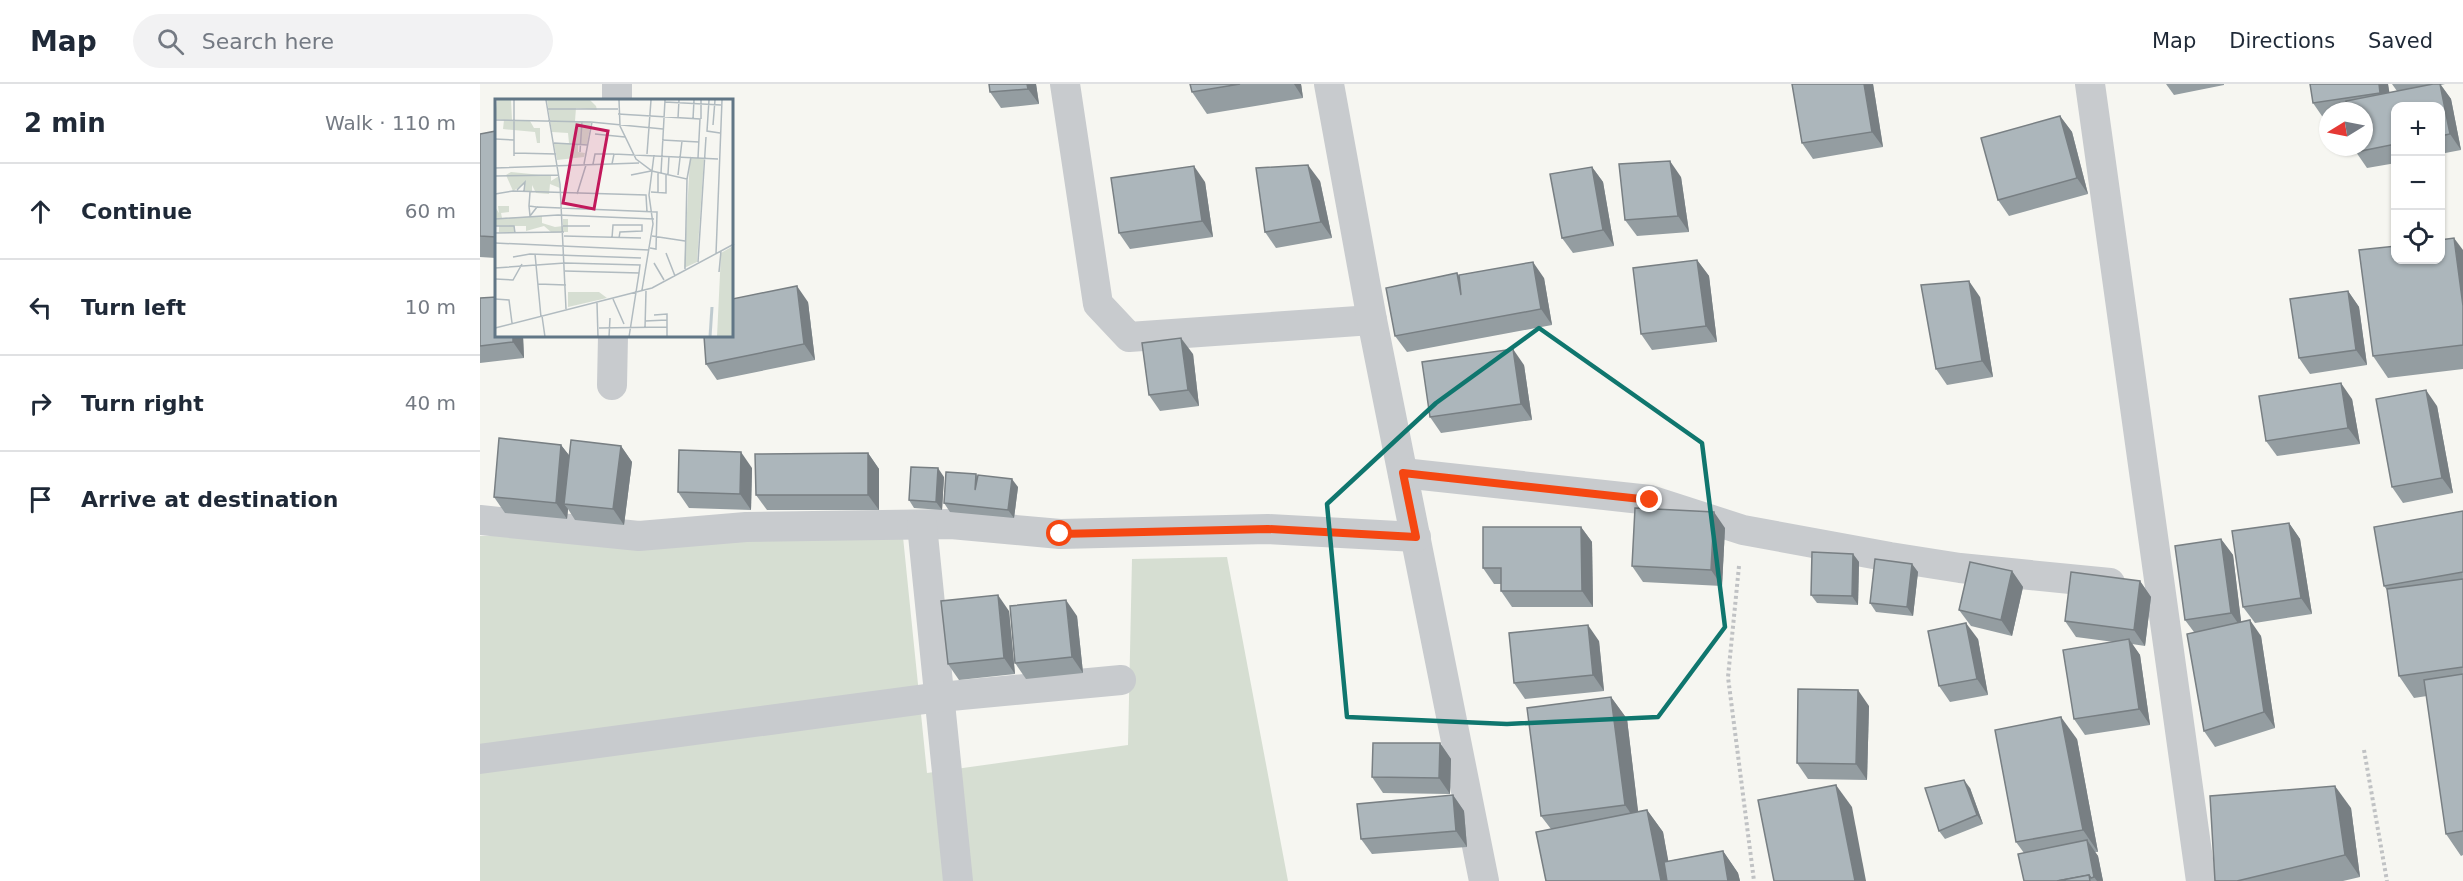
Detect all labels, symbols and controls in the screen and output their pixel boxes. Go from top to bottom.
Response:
search box [133,14,553,68]
text: Map [30,25,97,58]
icon: search [154,25,187,58]
text: Search here [202,29,334,54]
text: Map [2152,29,2196,53]
text: Directions [2229,29,2335,53]
text: Saved [2368,29,2433,53]
inset map [495,99,734,338]
north arrow [2319,102,2373,156]
map controls [2391,102,2445,264]
button: + [2391,102,2445,156]
text: 2 min [24,108,106,138]
text: Walk · 110 m [325,111,456,135]
button: − [2391,156,2445,210]
icon: ahead [24,195,57,228]
text: Continue [81,199,192,224]
text: 60 m [405,199,456,223]
button: locate [2391,210,2445,264]
icon: left [24,291,57,324]
text: Turn left [81,295,186,320]
text: 10 m [405,295,456,319]
icon: right [24,387,57,420]
text: Turn right [81,391,204,416]
text: 40 m [405,391,456,415]
icon: arrive [24,483,57,516]
route end [1636,486,1662,512]
text: Arrive at destination [81,487,338,512]
route start [1046,520,1072,546]

